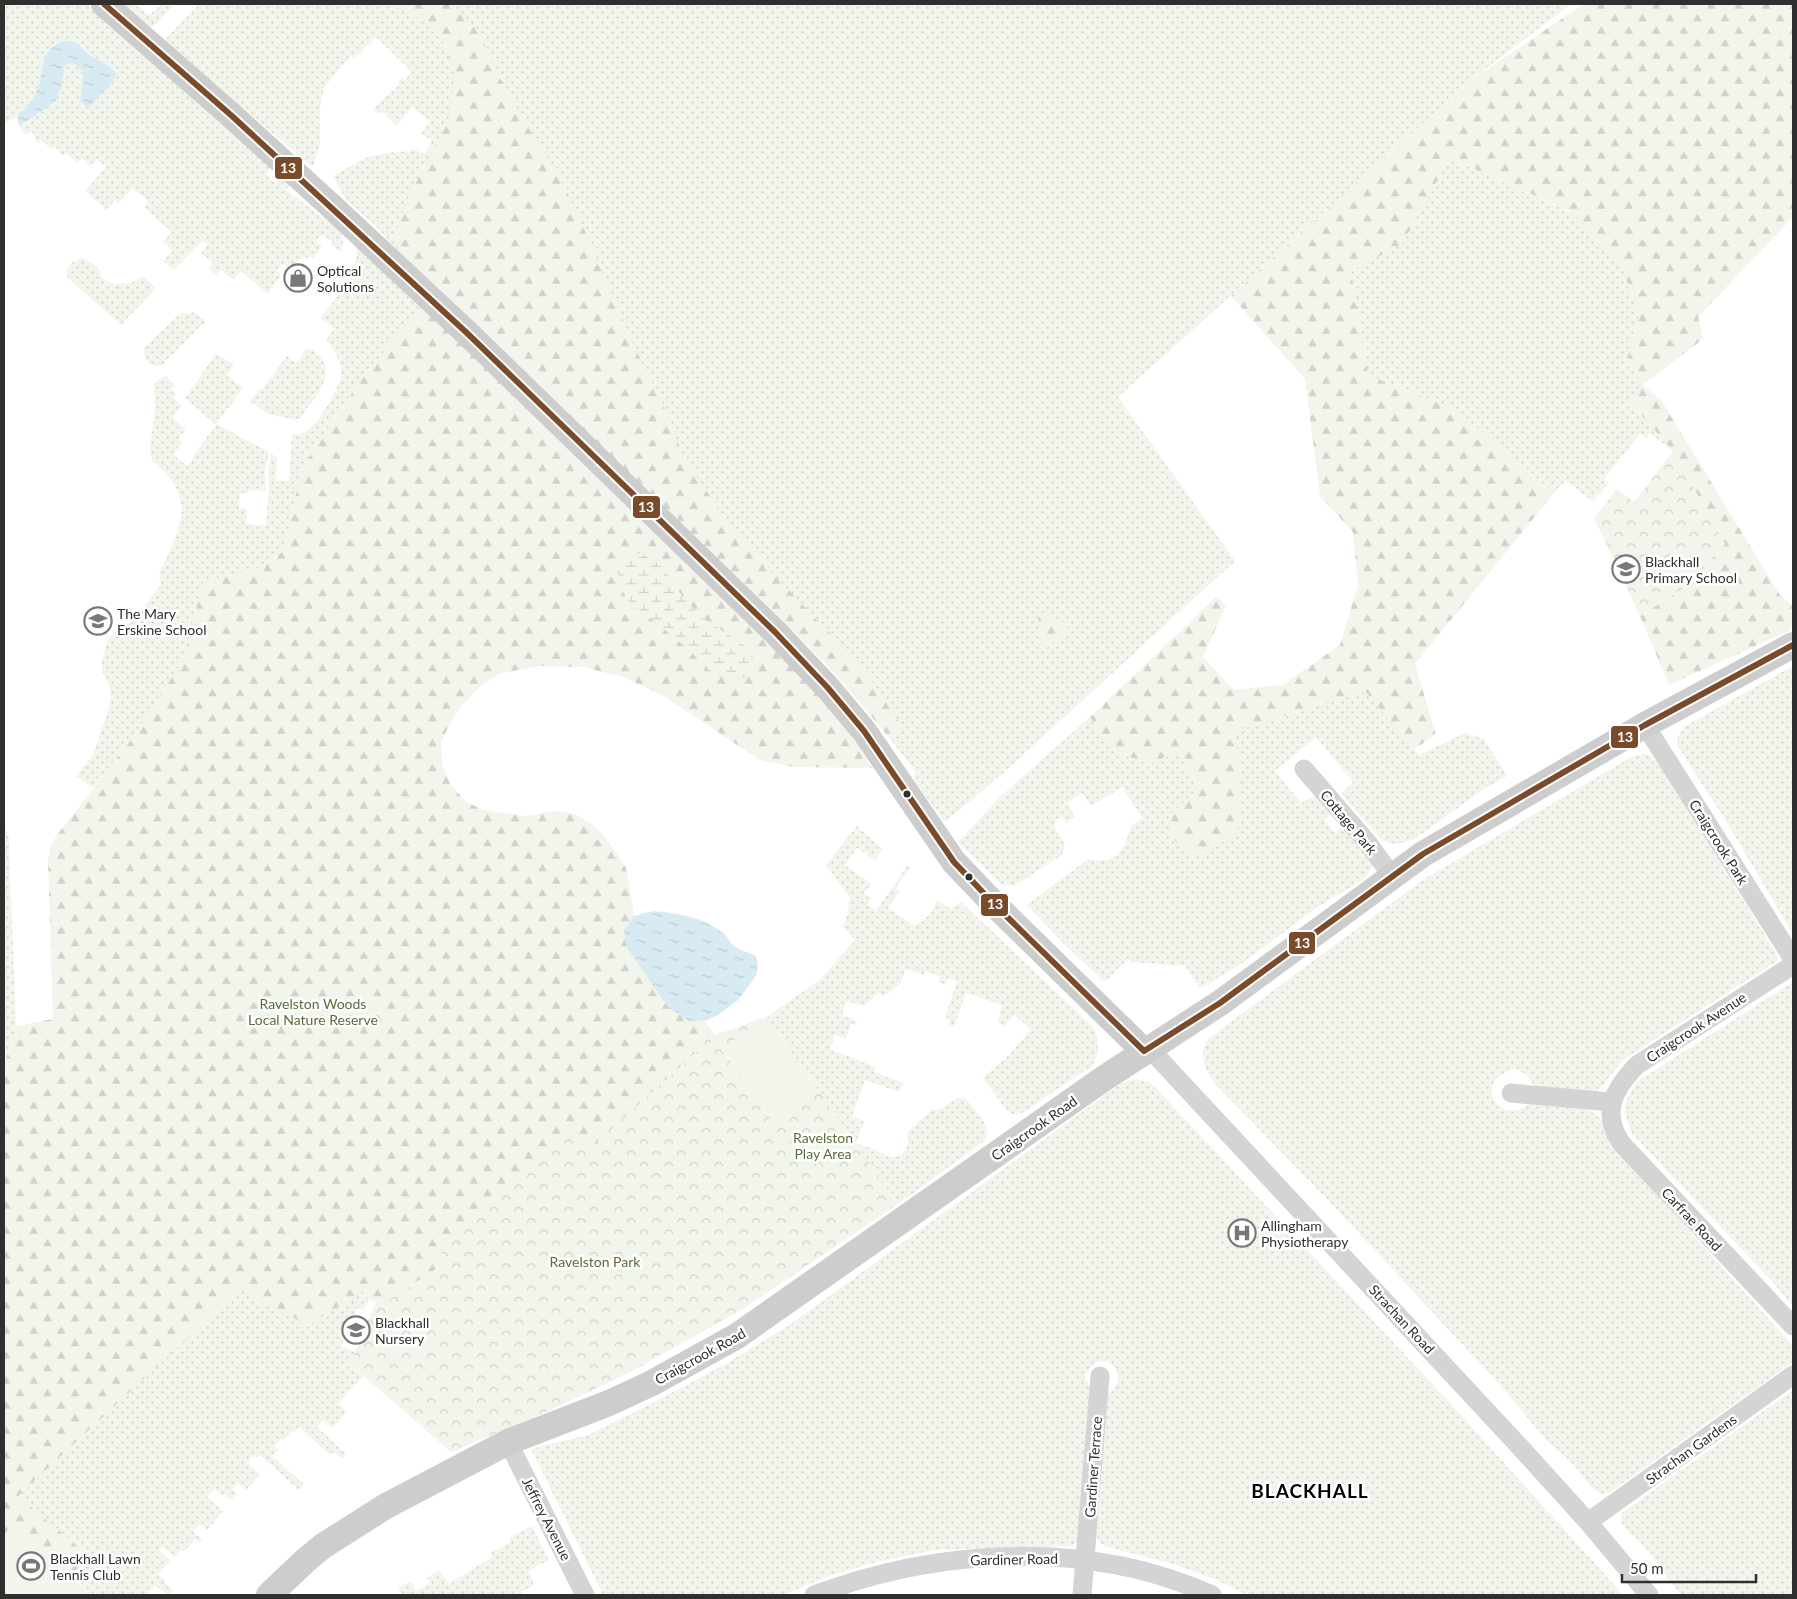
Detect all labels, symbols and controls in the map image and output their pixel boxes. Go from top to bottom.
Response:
line badge: 13 [274,156,303,180]
text: 13 [280,159,296,176]
place label: Optical Solutions [317,262,374,295]
shop icon: Optical Solutions [283,263,313,293]
line badge: 13 [632,495,661,519]
text: 13 [638,498,654,515]
place label: Blackhall Primary School [1645,553,1737,586]
school or university icon: Blackhall Primary School [1611,554,1641,584]
place label: The Mary Erskine School [117,605,207,638]
school or university icon: The Mary Erskine School [83,606,113,636]
line badge: 13 [1610,725,1639,749]
text: 13 [1617,728,1633,745]
street label: Cottage Park [1317,786,1381,858]
unlabelled marker [902,789,912,799]
street label: Craigcrook Park [1686,796,1752,888]
unlabelled marker [964,872,974,882]
line badge: 13 [980,893,1009,917]
text: 13 [987,895,1003,912]
line badge: 13 [1288,931,1316,955]
text: 13 [1294,934,1310,951]
street label: Craigcrook Avenue [1643,988,1749,1066]
park label: Ravelston Woods Local Nature Reserve [248,995,378,1028]
street label: Craigcrook Road [988,1092,1080,1164]
park label: Ravelston Play Area [793,1129,853,1162]
street label: Carfrae Road [1658,1184,1726,1254]
place label: Allingham Physiotherapy [1261,1217,1349,1250]
hospital icon: Allingham Physiotherapy [1227,1218,1257,1248]
park label: Ravelston Park [550,1253,641,1270]
street label: Strachan Road [1366,1281,1438,1357]
place label: Blackhall Nursery [375,1314,429,1347]
school or university icon: Blackhall Nursery [341,1315,371,1345]
street label: Craigcrook Road [652,1324,748,1388]
street label: Strachan Gardens [1642,1410,1740,1488]
street label: Gardiner Terrace [1081,1416,1105,1518]
street label: Jeffrey Avenue [519,1475,575,1563]
district label: BLACKHALL [1251,1479,1369,1502]
place label: Blackhall Lawn Tennis Club [50,1550,141,1583]
street label: Gardiner Road [970,1550,1058,1568]
sports icon: Blackhall Lawn Tennis Club [16,1551,46,1581]
scale bar [1622,1552,1756,1584]
text: 50 m [1630,1559,1664,1577]

